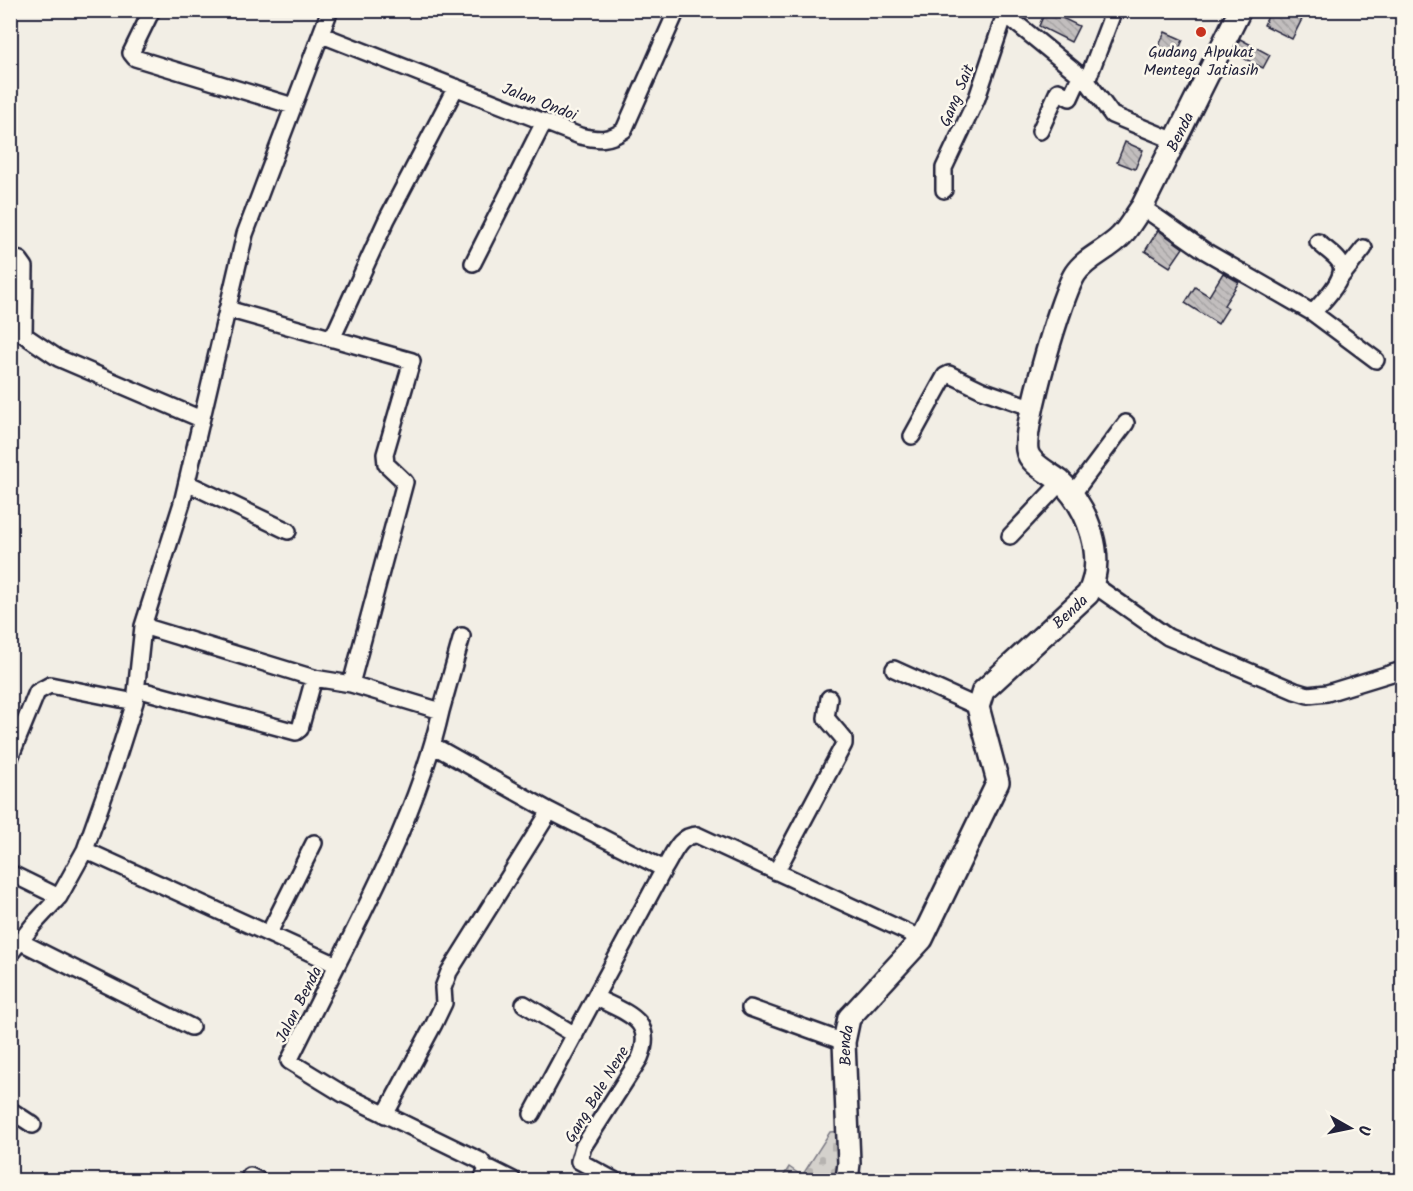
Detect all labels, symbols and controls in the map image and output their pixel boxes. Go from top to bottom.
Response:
marker: Gudang Alpukat Mentega Jatiasih [1194,25,1208,39]
place label: Gudang Alpukat Mentega Jatiasih [1144,40,1258,83]
street label: Gang Sait [933,60,982,131]
street label: Jalan Ondoi [498,77,582,129]
street label: Benda [1160,108,1201,156]
street label: Benda [1047,589,1094,635]
street label: Jalan Benda [269,962,329,1047]
street label: Benda [833,1023,861,1066]
street label: Gang Bale Nene [559,1042,636,1148]
north arrow [1320,1098,1380,1158]
text: U [1350,1123,1376,1137]

